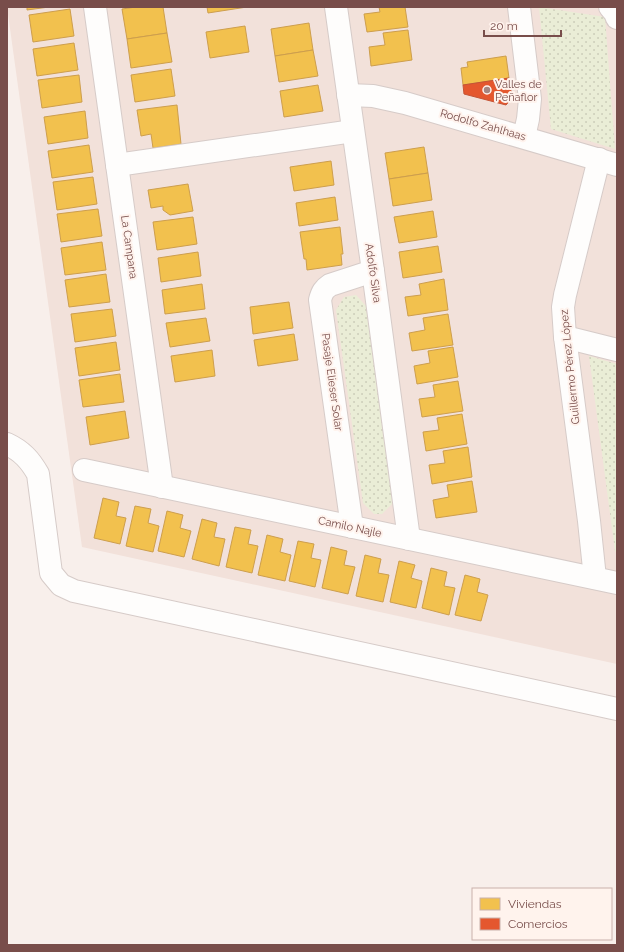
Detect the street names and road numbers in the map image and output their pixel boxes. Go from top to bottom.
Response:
street label: Rodolfo Zahlhaas [439,107,527,143]
street label: La Campana [118,214,140,280]
street label: Adolfo Silva [362,242,384,304]
street label: Guillermo Pérez López [557,308,582,425]
street label: Pasaje Elieser Solar [319,332,345,432]
street label: Camilo Najle [317,514,384,540]

